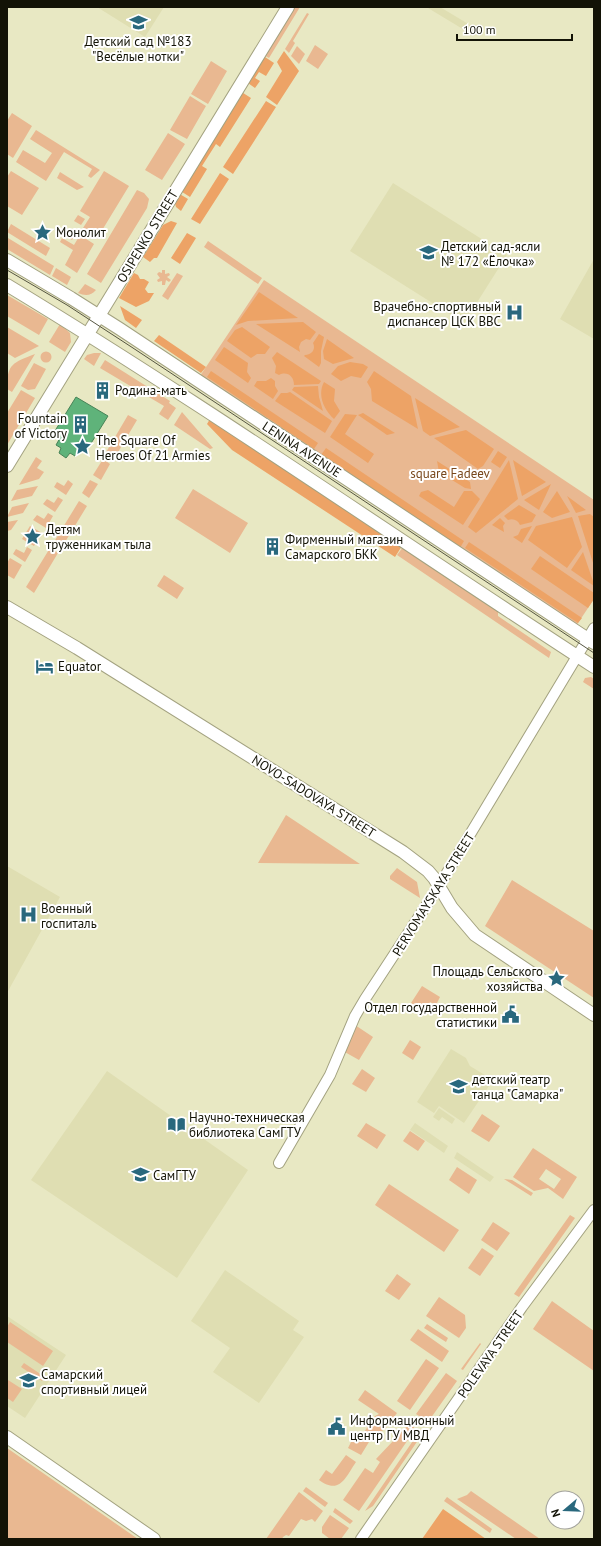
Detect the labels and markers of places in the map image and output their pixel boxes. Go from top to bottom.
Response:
school or university icon: Детский сад №183 "Весёлые нотки" [128,12,148,32]
place label: Детский сад №183 "Весёлые нотки" [84,33,192,65]
place icon: Монолит [33,222,53,242]
place label: Монолит [56,224,107,241]
place label: Детский сад-ясли № 172 «Ёлочка» [441,238,540,270]
school or university icon: Детский сад-ясли № 172 «Ёлочка» [418,243,438,263]
place label: Врачебно-спортивный диспансер ЦСК ВВС [373,298,501,330]
hospital icon: Врачебно-спортивный диспансер ЦСК ВВС [504,303,524,323]
building icon: Родина-мать [92,380,112,400]
place label: Родина-мать [115,382,187,399]
place label: Fountain of Victory [15,410,67,442]
building icon: Fountain of Victory [70,415,90,435]
place label: The Square Of Heroes Of 21 Armies [96,432,210,464]
place icon: The Square Of Heroes Of 21 Armies [73,437,93,457]
place label: Детям труженникам тыла [46,521,151,553]
place icon: Детям труженникам тыла [23,526,43,546]
place label: Фирменный магазин Самарского БКК [285,531,403,563]
building icon: Фирменный магазин Самарского БКК [262,536,282,556]
hotel icon: Equator [35,656,55,676]
place label: Equator [58,658,102,675]
place label: Военный госпиталь [41,900,97,932]
hospital icon: Военный госпиталь [18,905,38,925]
place label: Площадь Сельского хозяйства [432,963,543,995]
place icon: Площадь Сельского хозяйства [546,968,566,988]
place label: Отдел государственной статистики [364,999,497,1031]
public building icon: Отдел государственной статистики [500,1004,520,1024]
place label: детский театр танца "Самарка" [472,1071,563,1103]
school or university icon: детский театр танца "Самарка" [449,1076,469,1096]
place label: Научно-техническая библиотека СамГТУ [189,1109,305,1141]
library icon: Научно-техническая библиотека СамГТУ [166,1114,186,1134]
school or university icon: СамГТУ [130,1165,150,1185]
place label: СамГТУ [153,1167,197,1184]
place label: Самарский спортивный лицей [41,1366,147,1398]
school or university icon: Самарский спортивный лицей [18,1371,38,1391]
place label: Информационный центр ГУ МВД [350,1412,454,1444]
public building icon: Информационный центр ГУ МВД [327,1417,347,1437]

